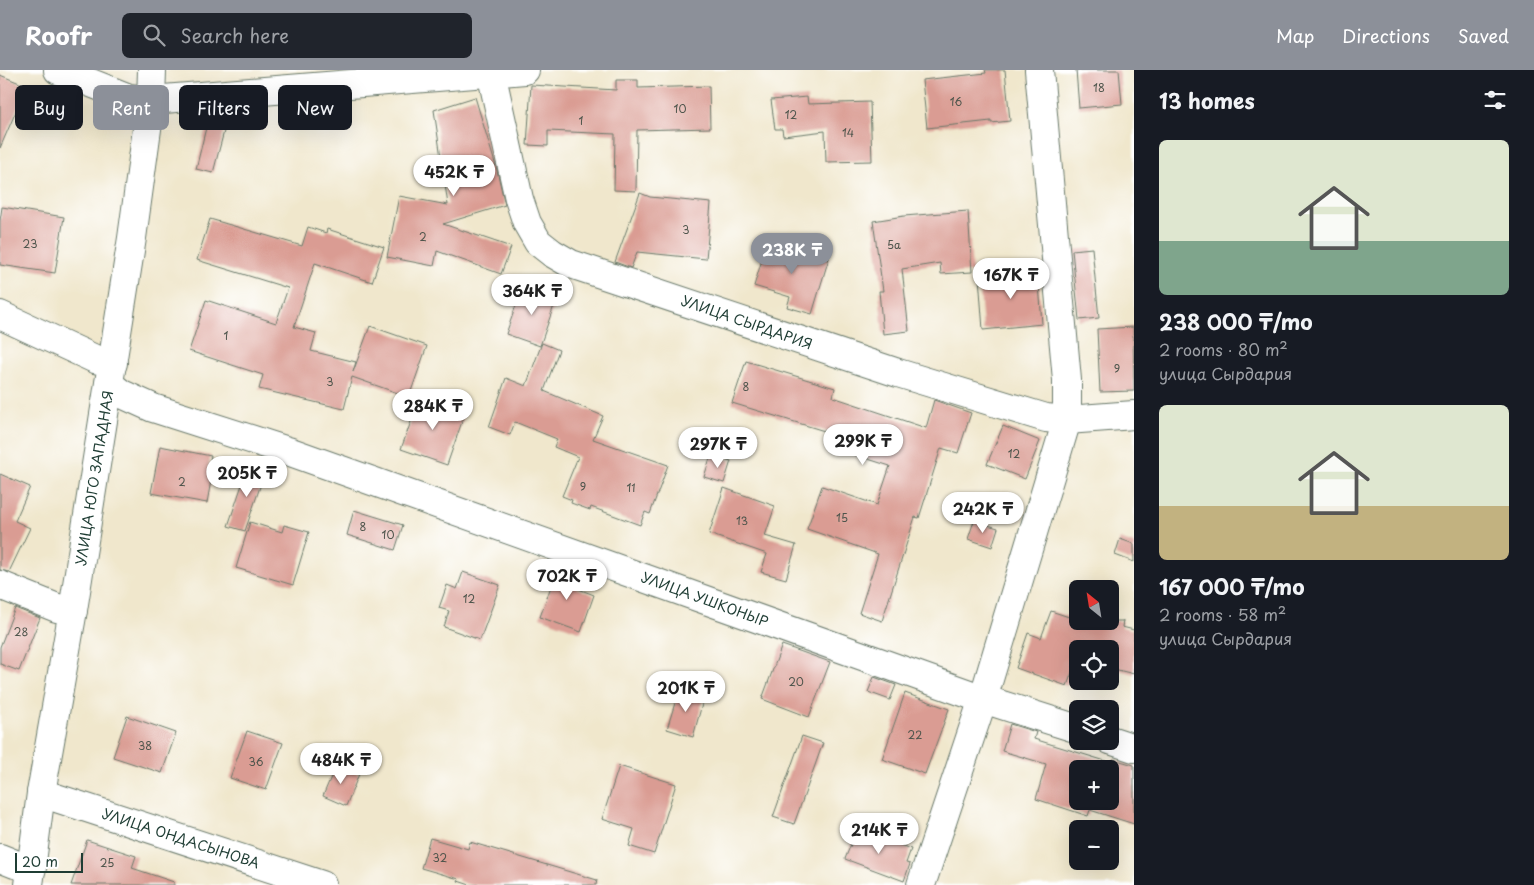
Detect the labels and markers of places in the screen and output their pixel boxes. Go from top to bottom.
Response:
pin: 452K ₸ [413,154,495,197]
pin: 238K ₸ [751,232,833,275]
pin: 167K ₸ [970,258,1052,300]
pin: 364K ₸ [491,274,573,316]
pin: 284K ₸ [392,388,474,431]
pin: 299K ₸ [822,424,904,466]
pin: 297K ₸ [677,426,759,469]
pin: 205K ₸ [206,456,288,498]
pin: 242K ₸ [942,492,1024,534]
pin: 702K ₸ [526,558,608,601]
pin: 201K ₸ [645,670,727,713]
pin: 484K ₸ [300,742,382,785]
pin: 214K ₸ [838,812,920,855]

